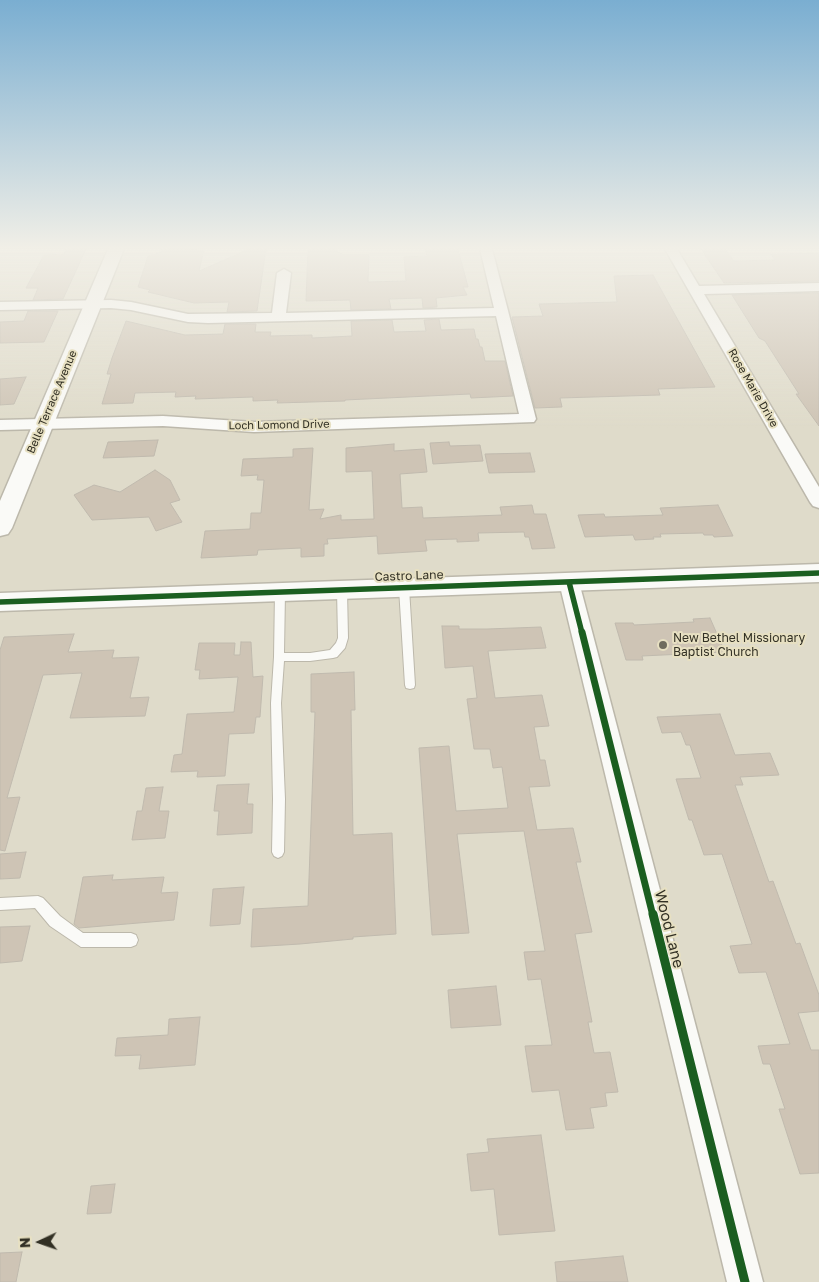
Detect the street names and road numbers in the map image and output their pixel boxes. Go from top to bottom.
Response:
street label: Rose Marie Drive [725,346,781,430]
street label: Belle Terrace Avenue [24,348,80,456]
street label: Loch Lomond Drive [228,418,330,432]
street label: Castro Lane [374,568,444,584]
street label: Wood Lane [651,888,687,970]

